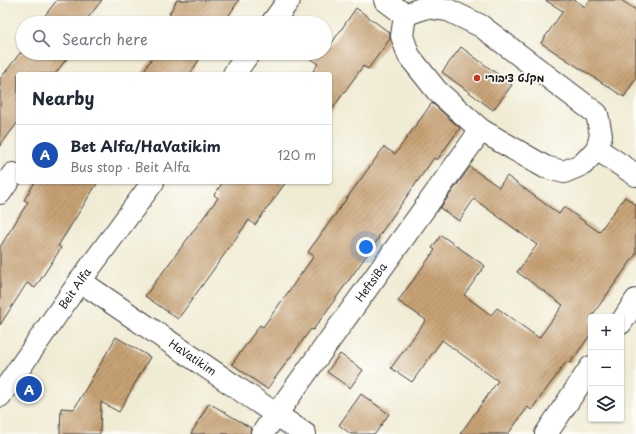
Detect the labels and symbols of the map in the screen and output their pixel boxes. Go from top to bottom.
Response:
place label: מקלט ציבורי [485,69,544,86]
marker: מקלט ציבורי [472,73,482,83]
your location [356,237,376,257]
street label: HeftsiBa [351,259,391,305]
street label: Beit Alfa [54,264,95,312]
street label: HaVatikim [165,335,220,379]
pin: A [16,374,42,404]

